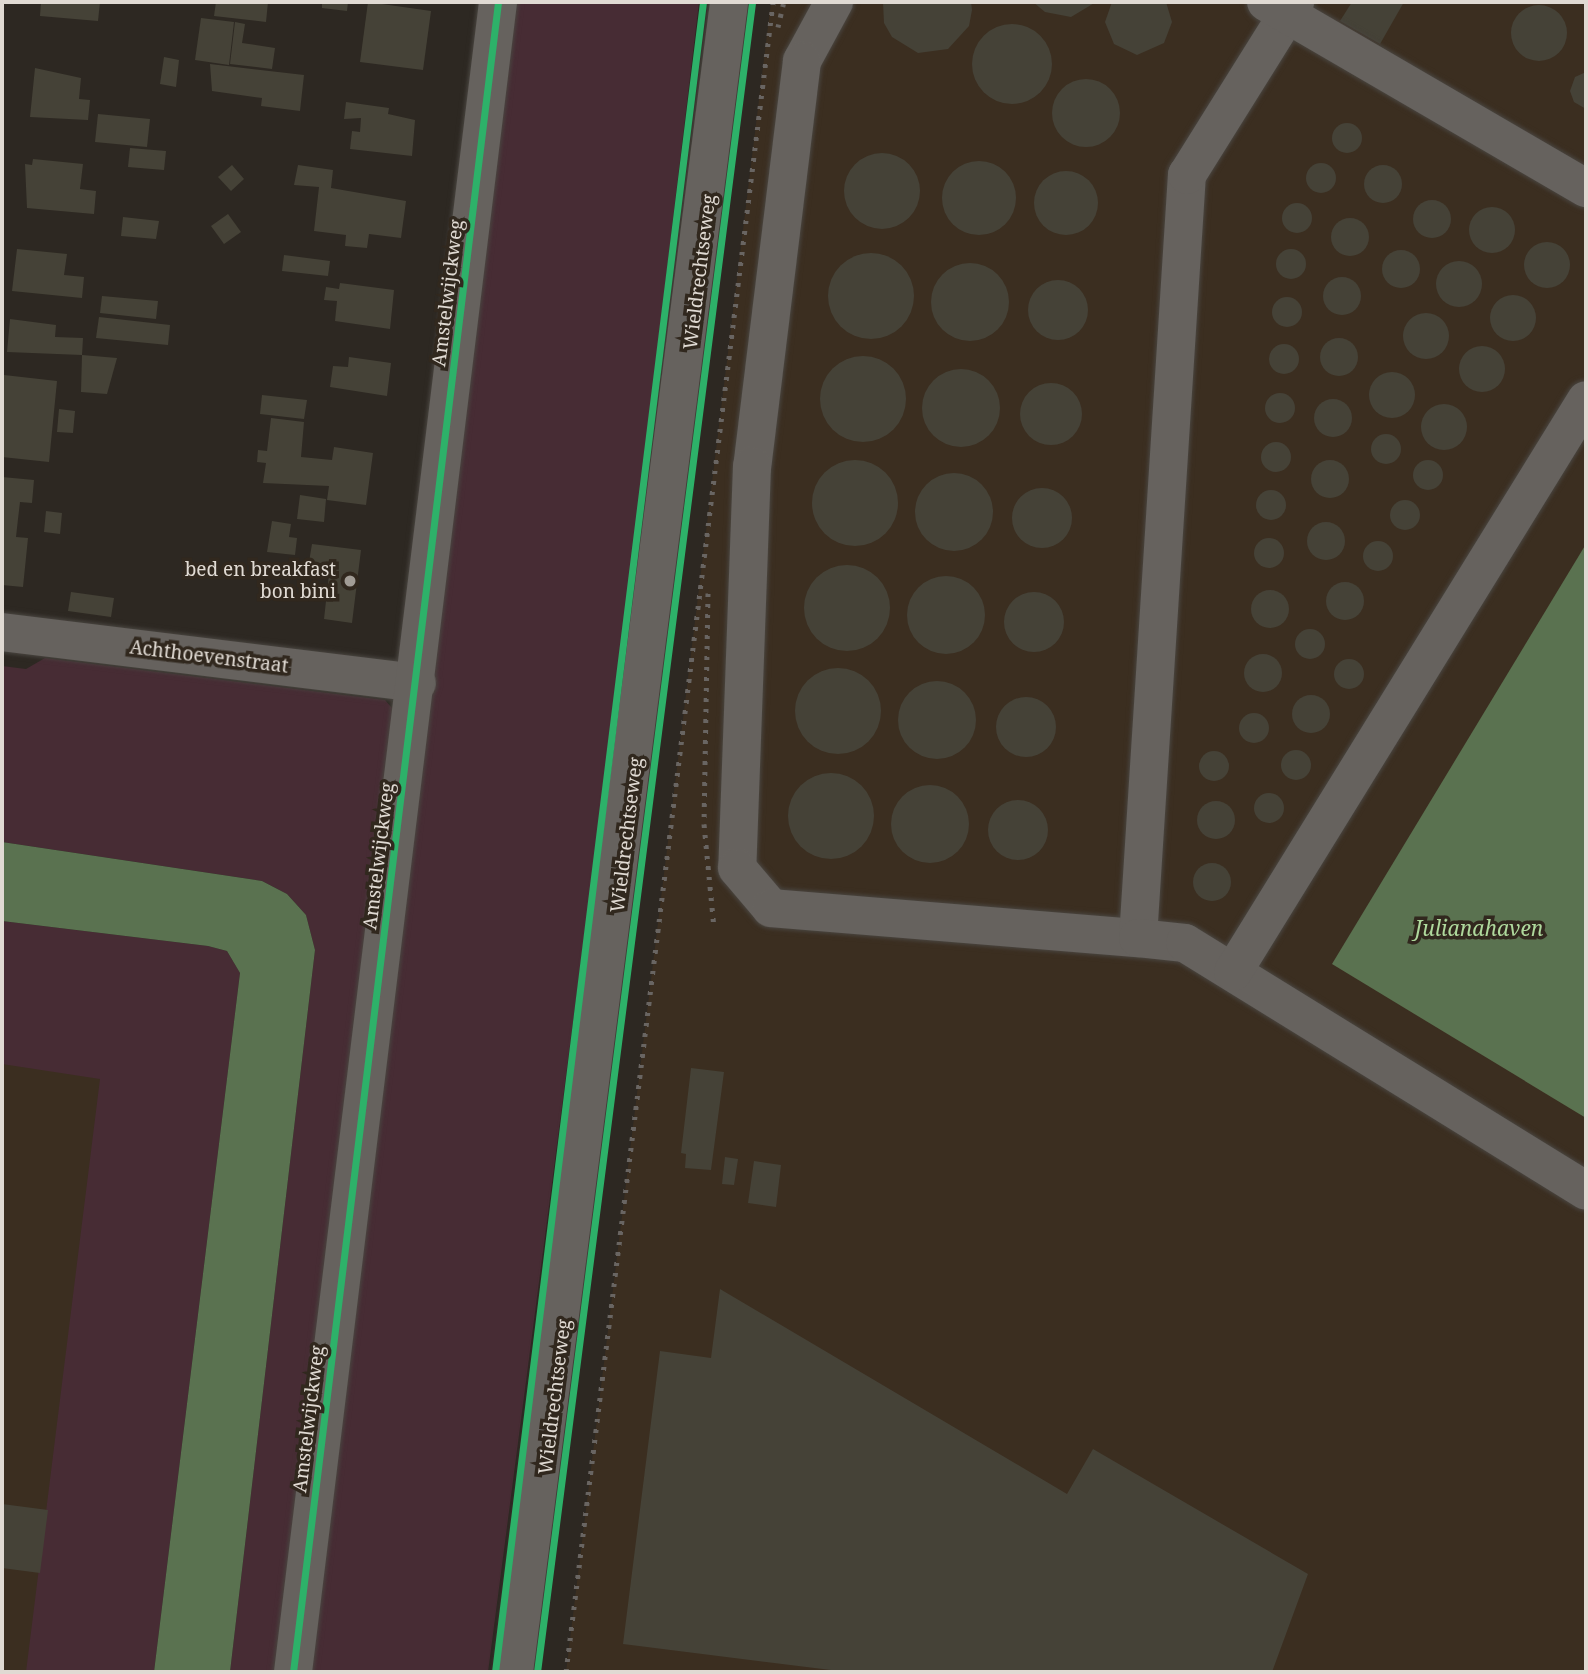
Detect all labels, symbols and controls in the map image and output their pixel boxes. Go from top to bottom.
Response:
street label: Wieldrechtseweg [679,193,721,351]
street label: Amstelwijckweg [428,218,468,368]
place label: bed en breakfast bon bini [185,559,336,603]
marker: bed en breakfast bon bini [342,573,358,589]
street label: Achthoevenstraat [128,636,290,678]
street label: Wieldrechtseweg [606,756,648,914]
street label: Amstelwijckweg [359,781,399,931]
water label: Julianahaven [1415,915,1543,941]
street label: Wieldrechtseweg [534,1318,576,1476]
street label: Amstelwijckweg [289,1344,329,1494]

